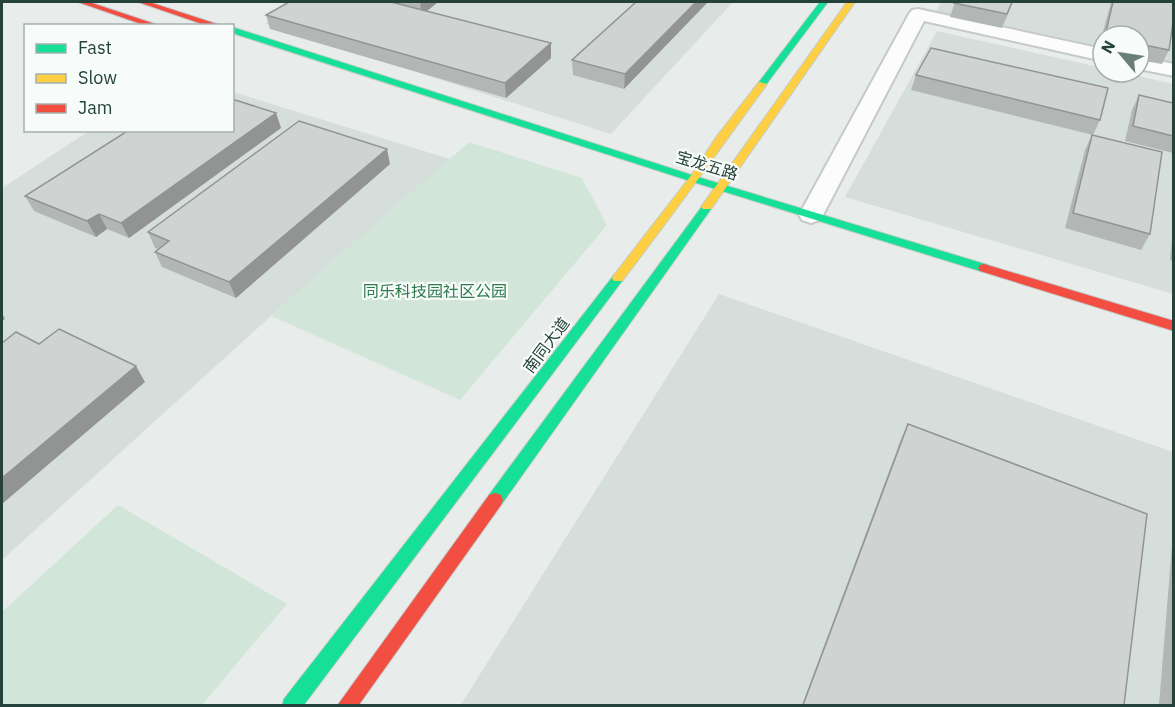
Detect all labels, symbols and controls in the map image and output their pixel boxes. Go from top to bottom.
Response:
legend [24,24,234,132]
north arrow [1091,24,1151,84]
text: Fast [78,36,112,59]
text: N [1096,37,1119,57]
text: Slow [78,66,117,89]
text: Jam [78,96,113,119]
street label: 宝龙五路 [673,146,741,184]
park label: 同乐科技园社区公园 [363,281,507,301]
street label: 南同大道 [519,313,573,377]

